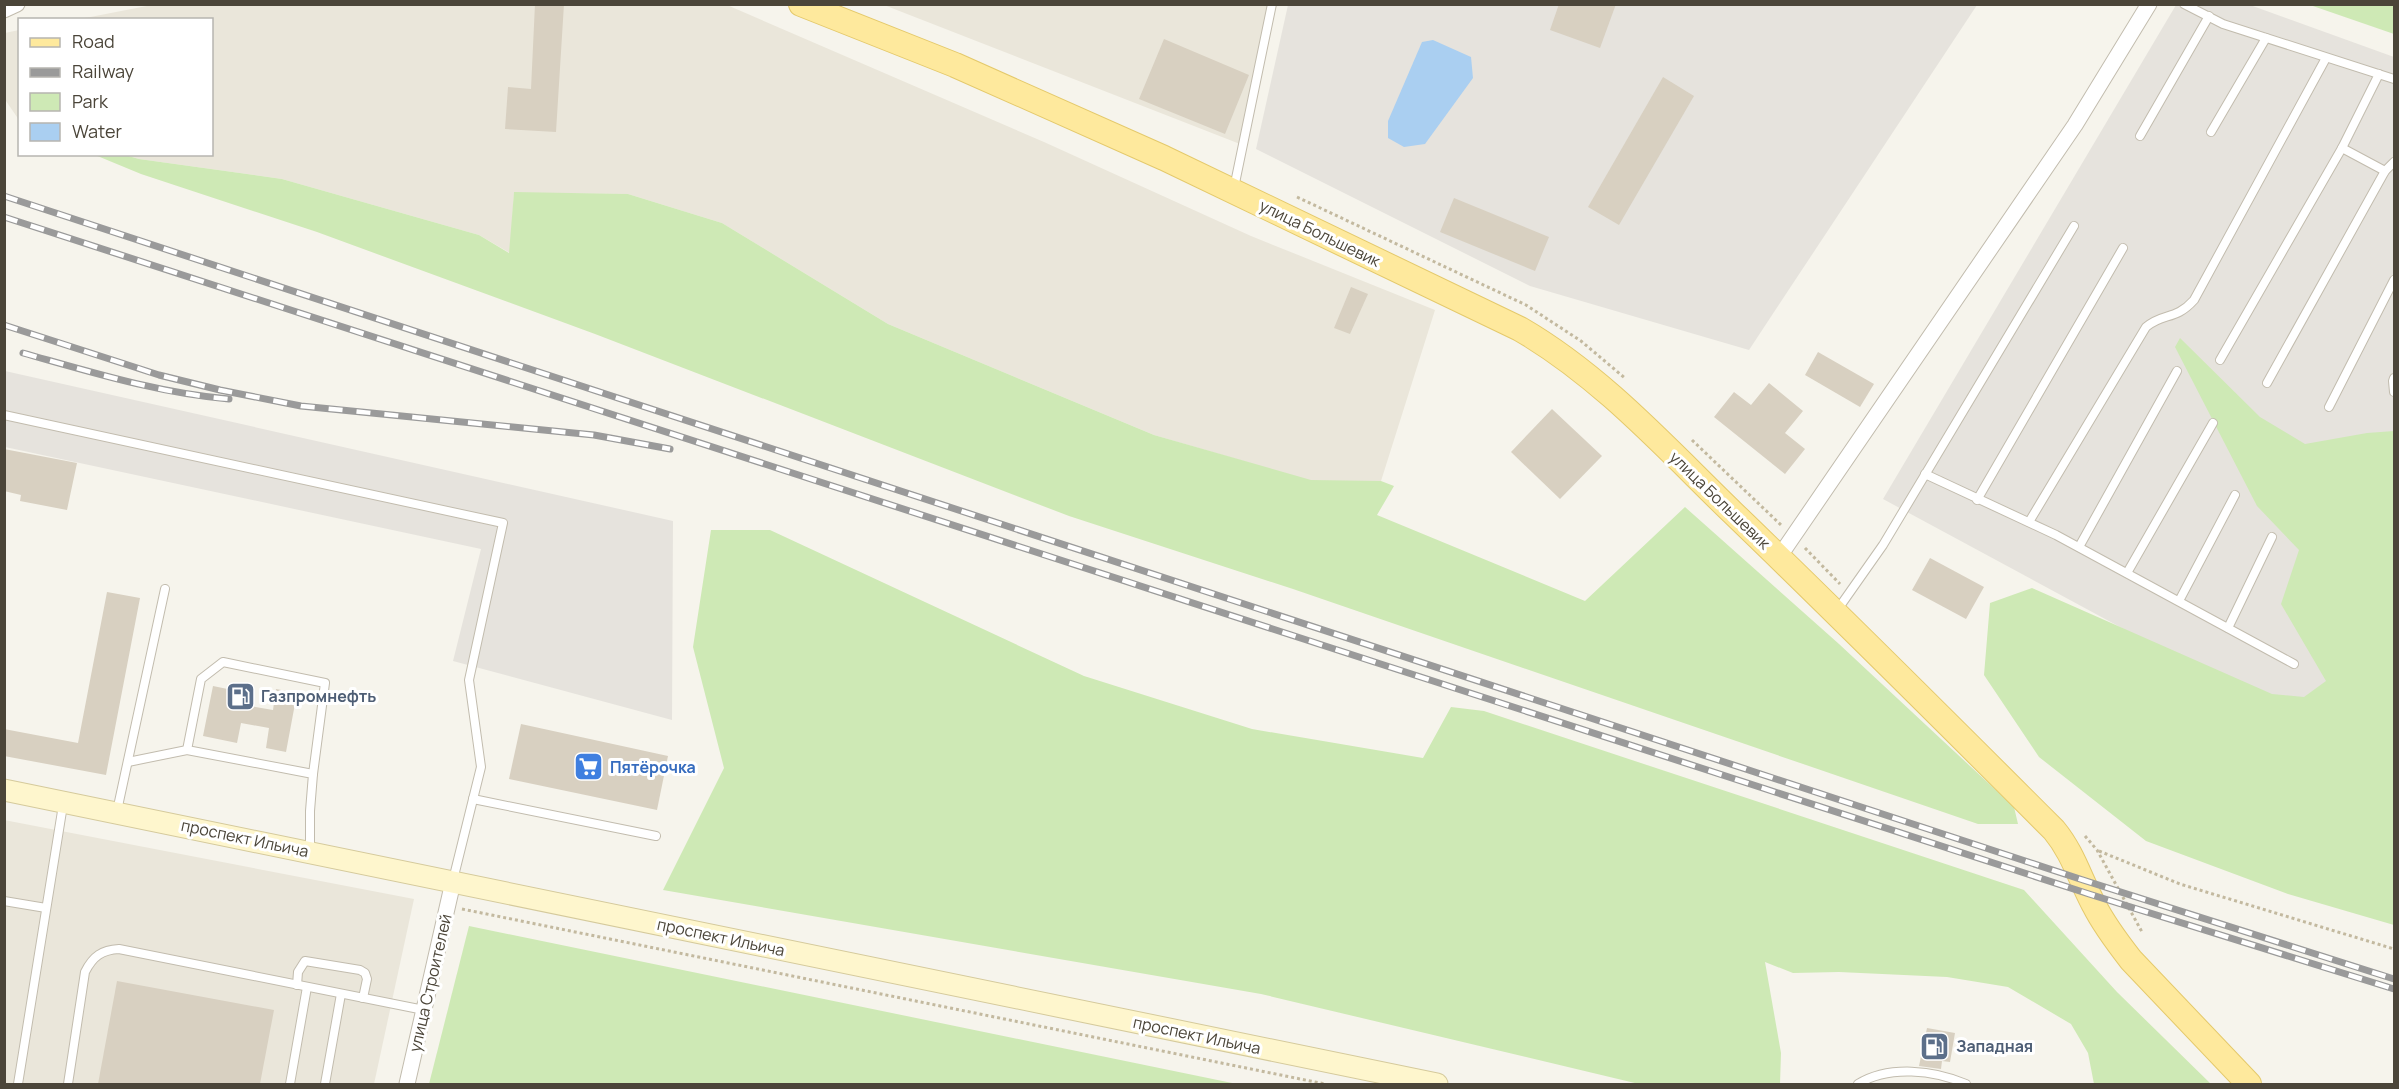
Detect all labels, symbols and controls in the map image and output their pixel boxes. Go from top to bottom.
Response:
legend [18,18,213,156]
text: Road [72,29,115,53]
text: Railway [72,59,134,83]
text: Park [72,89,109,113]
text: Water [72,119,122,143]
street label: улица Большевик [1256,194,1385,272]
street label: улица Большевик [1665,446,1776,555]
fuel station icon: Газпромнефть [224,680,256,712]
place label: Газпромнефть [261,685,376,707]
supermarket icon: Пятёрочка [573,751,605,783]
place label: Пятёрочка [610,756,696,778]
street label: проспект Ильича [179,814,311,862]
street label: улица Строителей [403,912,457,1054]
street label: проспект Ильича [655,913,787,961]
street label: проспект Ильича [1131,1011,1263,1059]
fuel station icon: Западная [1919,1030,1951,1062]
place label: Западная [1956,1035,2033,1057]

